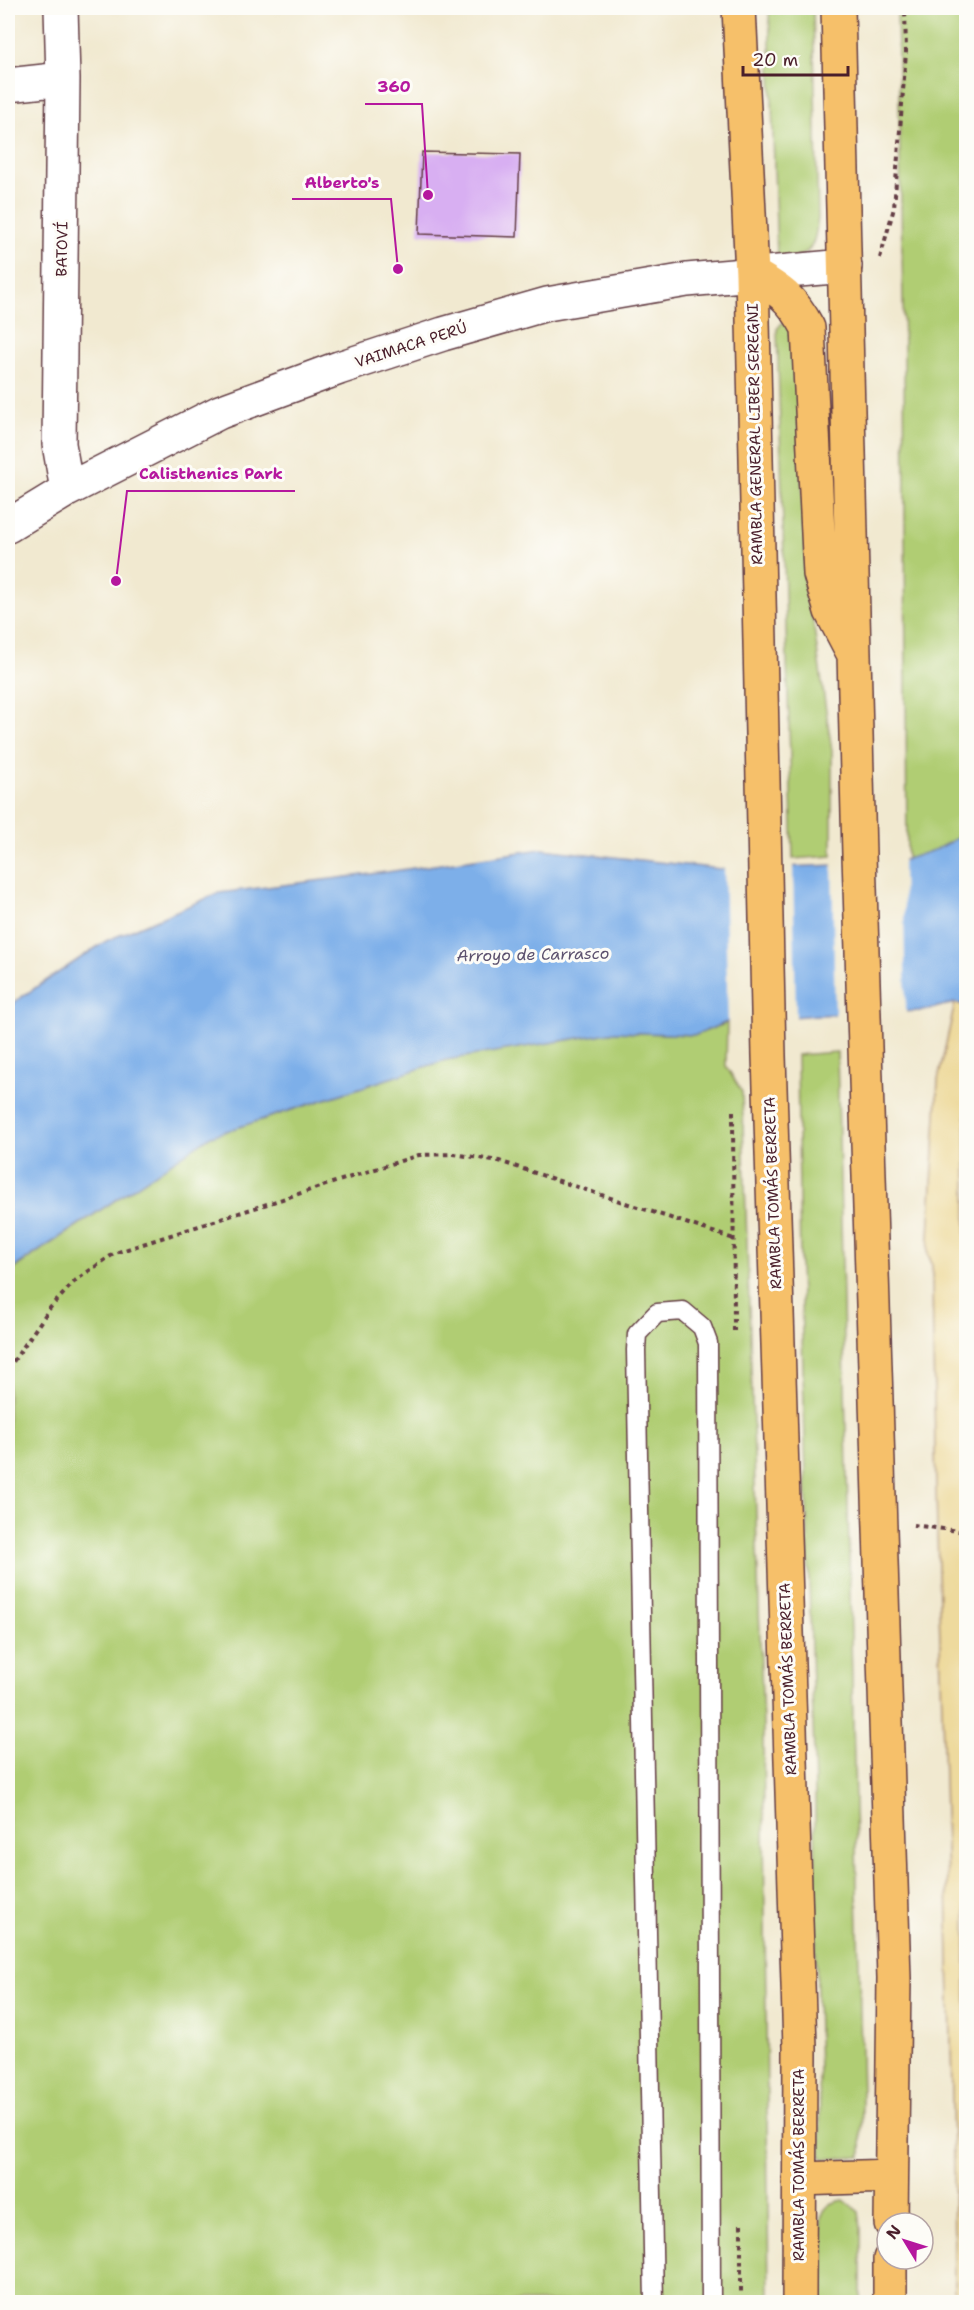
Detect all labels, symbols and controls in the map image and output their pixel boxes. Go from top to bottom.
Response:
scale bar [743,39,848,77]
text: 20 m [752,48,798,72]
callout: 360 [365,70,422,104]
text: 360 [377,76,411,97]
callout: Alberto's [292,165,391,199]
text: Alberto's [305,172,379,193]
street label: BATOVÍ [51,221,72,277]
street label: RAMBLA GENERAL LIBER SEREGNI [743,303,767,565]
street label: VAIMACA PERÚ [352,317,470,373]
callout: Calisthenics Park [127,457,295,491]
text: Calisthenics Park [139,463,283,484]
water label: Arroyo de Carrasco [457,943,610,966]
street label: RAMBLA TOMÁS BERRETA [759,1096,786,1290]
street label: RAMBLA TOMÁS BERRETA [774,1582,801,1776]
street label: RAMBLA TOMÁS BERRETA [788,2069,809,2261]
north arrow [875,2211,935,2271]
text: N [881,2221,906,2244]

